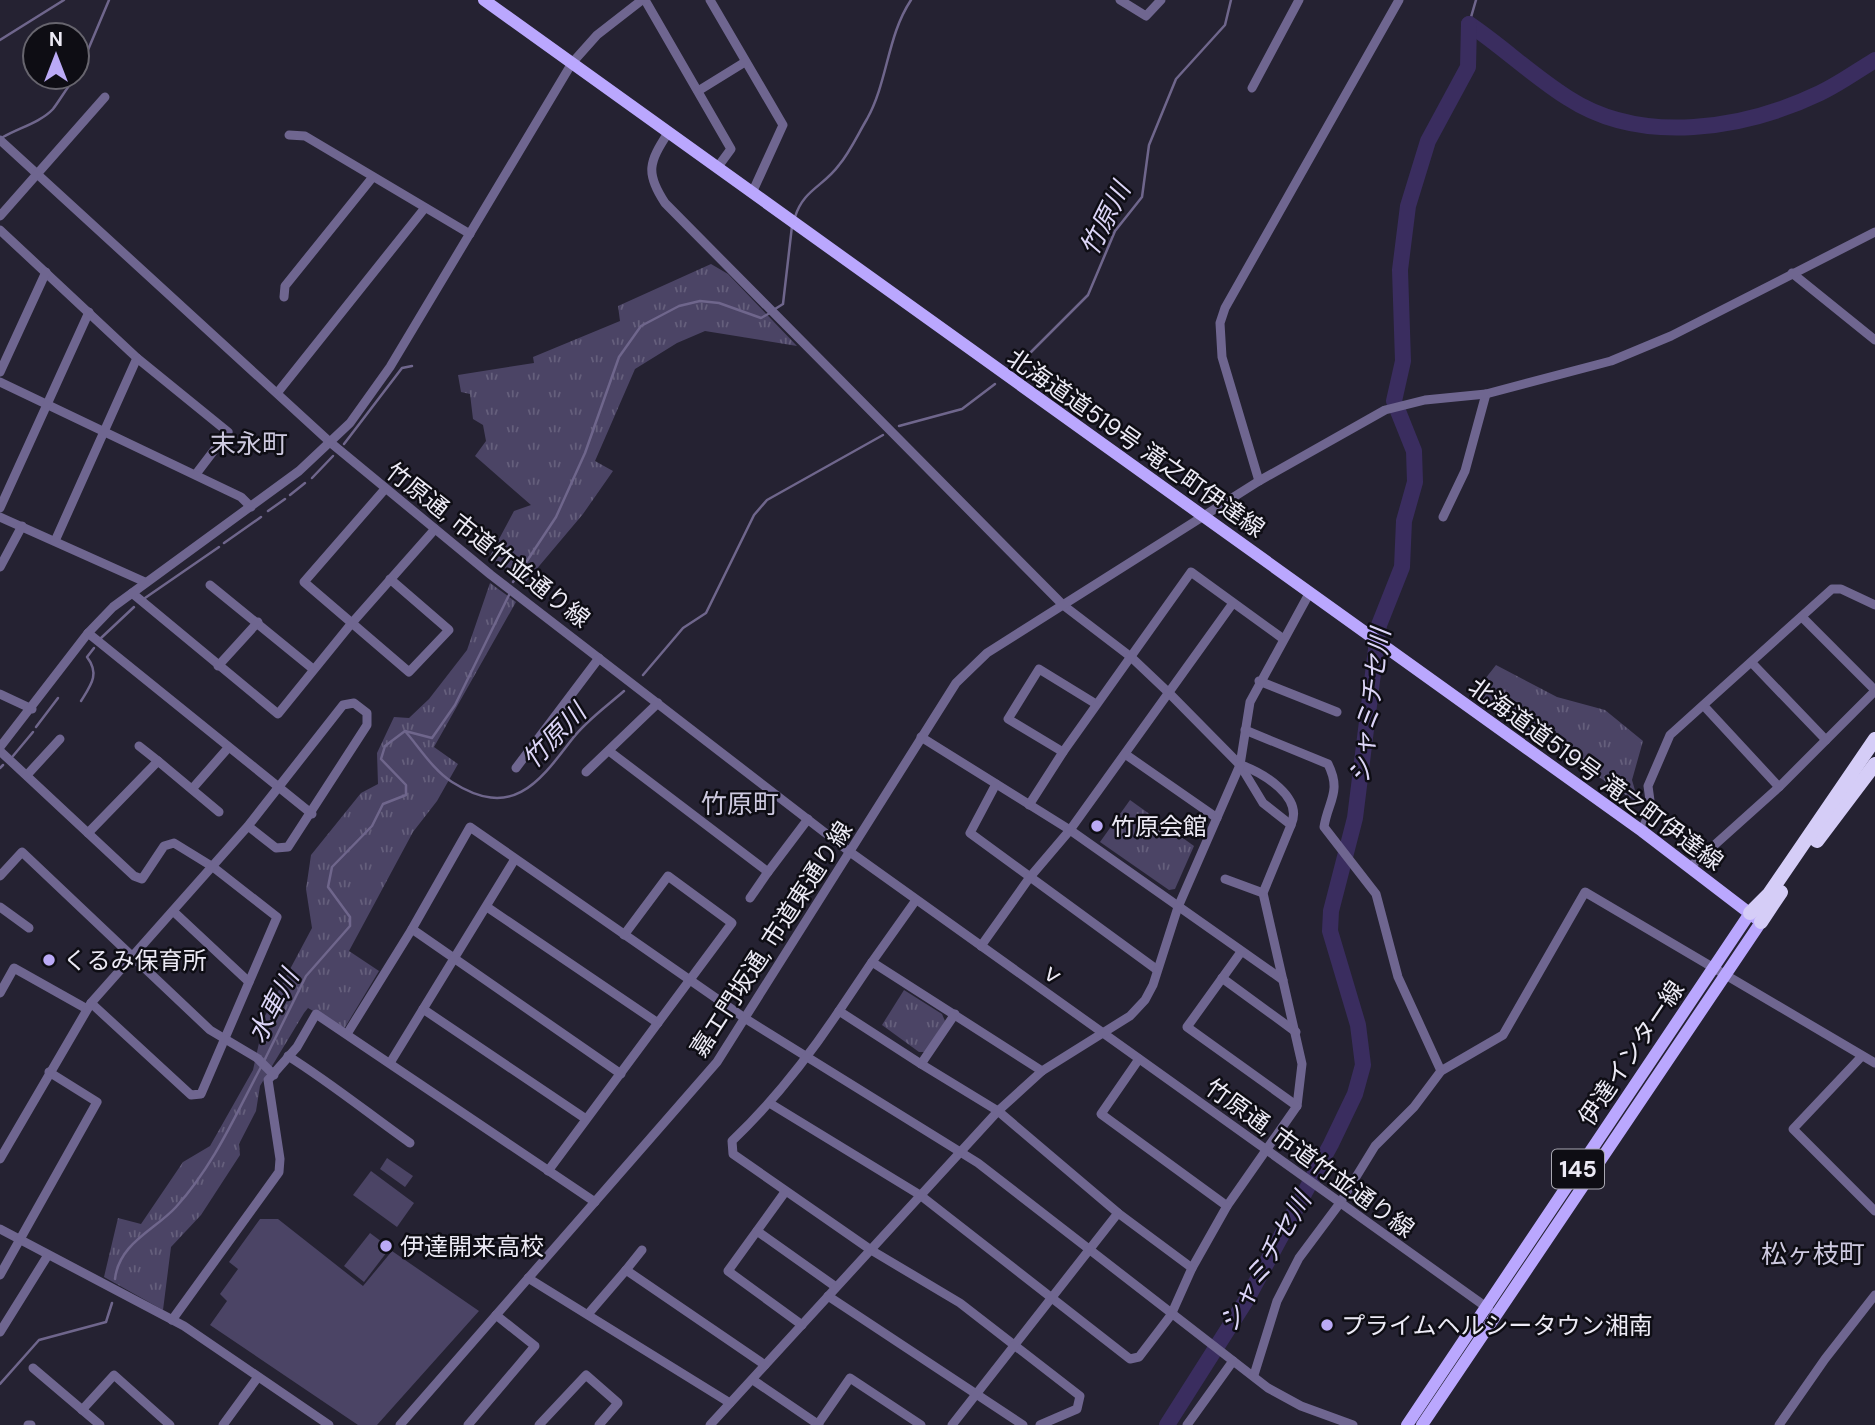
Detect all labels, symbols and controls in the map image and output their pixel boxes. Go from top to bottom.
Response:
north arrow [21,21,91,91]
text: N [49,27,63,52]
water label: 竹原川 [1072,174,1139,261]
street label: 北海道道519号 滝之町伊達線 [1001,342,1271,544]
district label: 末永町 [210,427,288,461]
street label: 竹原通, 市道竹並通り線 [380,456,596,634]
water label: シャミチセ川 [1342,623,1398,786]
street label: 北海道道519号 滝之町伊達線 [1462,671,1730,877]
water label: 竹原川 [515,694,595,776]
district label: 竹原町 [701,787,779,821]
place label: 竹原会館 [1111,811,1207,842]
street label: 嘉エ門坂通, 市道東通り線 [683,815,859,1063]
marker: 竹原会館 [1089,818,1105,834]
place label: くるみ保育所 [63,945,207,976]
marker: くるみ保育所 [41,952,57,968]
street label: ｖ [1034,954,1072,994]
water label: 水車川 [240,961,308,1048]
street label: 伊達インター線 [1571,975,1691,1131]
street label: 竹原通, 市道竹並通り線 [1199,1072,1421,1244]
road number: 145 [1552,1150,1604,1188]
water label: シャミチセ川 [1211,1183,1320,1338]
place label: 伊達開来高校 [400,1231,544,1262]
district label: 松ヶ枝町 [1761,1237,1865,1271]
marker: 伊達開来高校 [378,1238,394,1254]
place label: プライムヘルシータウン湘南 [1341,1310,1653,1341]
marker: プライムヘルシータウン湘南 [1319,1317,1335,1333]

